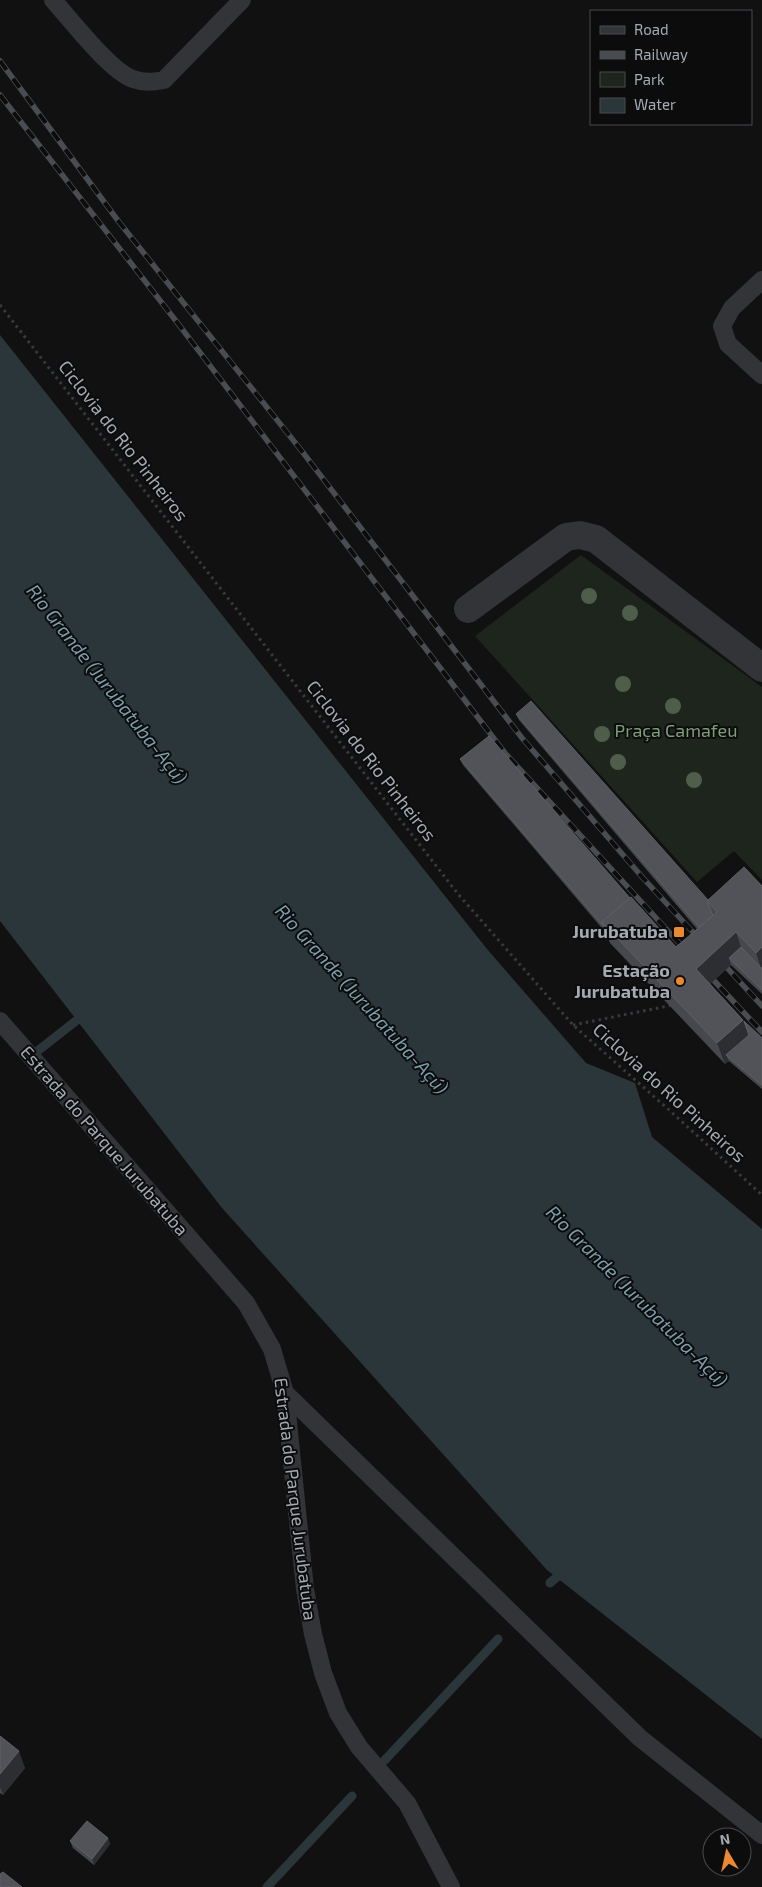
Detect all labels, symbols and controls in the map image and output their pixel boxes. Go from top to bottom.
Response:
legend [590,10,752,125]
text: Road [634,20,669,38]
text: Railway [634,45,688,63]
text: Park [634,70,665,88]
text: Water [634,95,676,113]
street label: Ciclovia do Rio Pinheiros [54,356,193,525]
water label: Rio Grande (Jurubatuba-Açú) [21,579,193,789]
street label: Ciclovia do Rio Pinheiros [302,676,441,845]
park label: Praça Camafeu [615,719,737,742]
water label: Rio Grande (Jurubatuba-Açú) [270,899,454,1099]
place label: Jurubatuba [572,920,668,942]
marker: Jurubatuba [672,925,686,939]
place label: Estação Jurubatuba [574,959,670,1002]
marker: Estação Jurubatuba [674,975,686,987]
street label: Ciclovia do Rio Pinheiros [589,1018,751,1167]
street label: Estrada do Parque Jurubatuba [16,1041,193,1240]
water label: Rio Grande (Jurubatuba-Açú) [541,1200,733,1392]
street label: Estrada do Parque Jurubatuba [270,1376,322,1622]
north arrow [702,1827,752,1877]
text: N [719,1829,731,1848]

